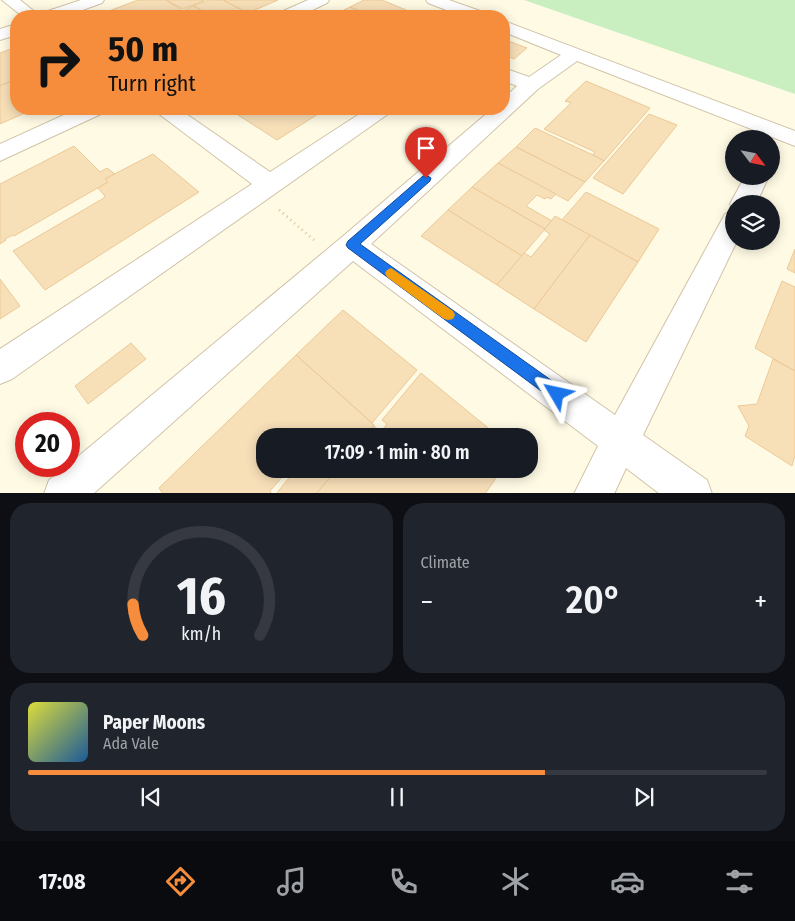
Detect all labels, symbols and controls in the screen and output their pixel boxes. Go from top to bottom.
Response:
text: 50 m [108,28,178,70]
icon: right [25,30,90,95]
text: Turn right [108,70,196,97]
pin [405,127,447,178]
north arrow [725,130,780,185]
map controls [725,130,780,250]
icon: arrive [412,134,440,162]
button: layers [725,195,780,250]
position arrow [530,367,582,419]
speed limit sign: 20 [15,412,80,477]
text: 17:09 · 1 min · 80 m [324,441,470,464]
text: Climate [421,553,470,572]
text: 16 [177,565,226,628]
text: 20° [566,577,622,623]
text: − [421,585,433,618]
text: + [754,585,767,618]
text: km/h [181,623,221,645]
text: Paper Moons [103,711,205,734]
text: Ada Vale [103,734,159,753]
icon: previous [137,783,165,811]
icon: pause [383,783,411,811]
icon: next [630,783,658,811]
icon: directions [163,864,198,899]
icon: music [274,864,309,899]
icon: phone [386,864,421,899]
icon: climate [498,864,533,899]
icon: car [610,864,645,899]
icon: filters [722,864,757,899]
text: 17:08 [38,868,86,895]

